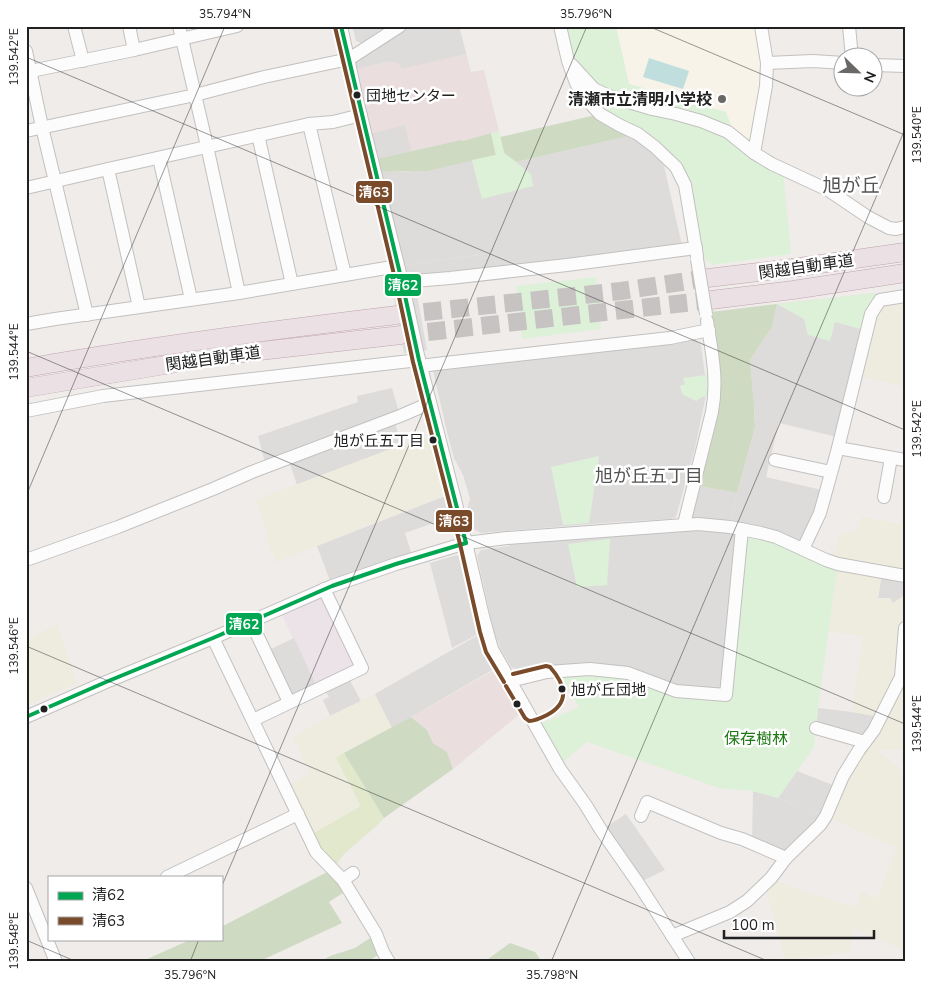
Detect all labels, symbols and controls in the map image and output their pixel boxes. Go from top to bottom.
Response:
text: 35.794°N [199,6,251,22]
text: 35.796°N [560,6,612,22]
text: 139.542°E [6,28,22,86]
north arrow [834,48,884,98]
text: N [859,68,880,85]
place label: 団地センター [366,86,456,106]
place label: 清瀬市立清明小学校 [568,89,712,111]
marker: 団地センター [352,90,362,100]
marker: 清瀬市立清明小学校 [716,93,728,105]
text: 139.540°E [909,106,925,164]
district label: 旭が丘 [822,173,880,199]
line badge: 清63 [355,180,393,204]
text: 清63 [359,183,389,202]
street label: 関越自動車道 [757,249,855,285]
line badge: 清62 [384,273,422,297]
text: 清62 [388,276,418,295]
text: 139.544°E [6,323,22,381]
street label: 関越自動車道 [164,341,262,377]
text: 139.542°E [909,400,925,458]
place label: 旭が丘五丁目 [334,431,424,451]
marker: 旭が丘五丁目 [428,435,438,445]
district label: 旭が丘五丁目 [595,464,703,488]
line badge: 清63 [435,509,473,533]
text: 清63 [439,512,469,531]
line badge: 清62 [225,612,263,636]
text: 清62 [229,615,259,634]
text: 139.546°E [6,617,22,675]
place label: 旭が丘団地 [571,680,646,700]
marker: 旭が丘団地 [557,684,567,694]
text: 139.544°E [909,695,925,753]
unlabelled marker [512,699,522,709]
unlabelled marker [39,704,49,714]
park label: 保存樹林 [724,728,788,750]
legend [48,876,222,940]
text: 清62 [92,885,125,905]
scale bar [724,908,874,940]
text: 清63 [92,911,125,931]
text: 139.548°E [6,912,22,970]
text: 100 m [731,915,775,935]
text: 35.796°N [164,967,216,983]
text: 35.798°N [526,967,578,983]

